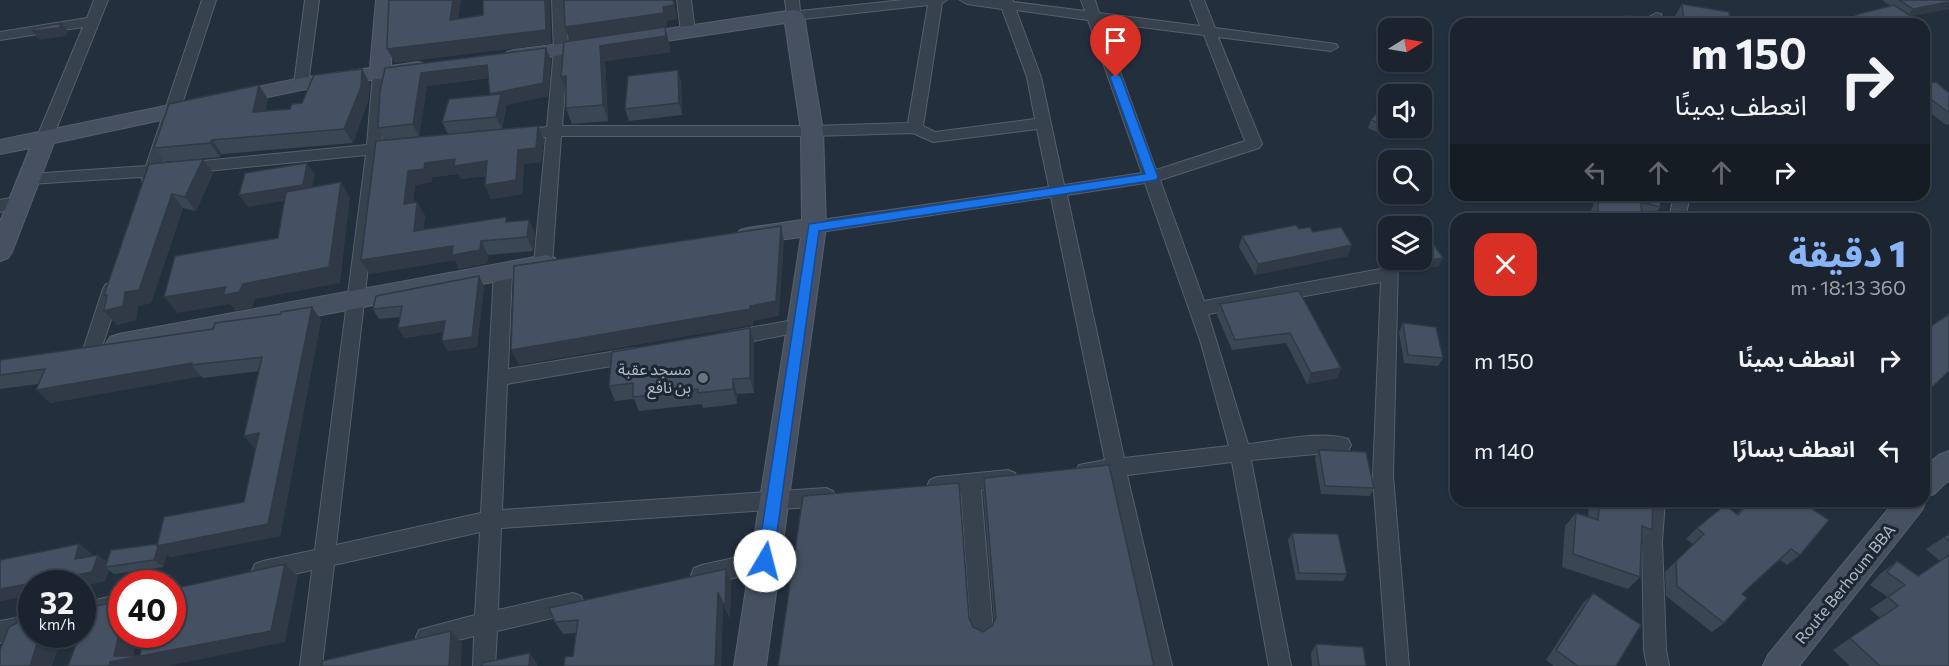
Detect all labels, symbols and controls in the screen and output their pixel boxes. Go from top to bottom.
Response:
pin [1090,15,1141,77]
north arrow [1378,18,1432,72]
map controls [1378,18,1432,270]
icon: arrive [1099,24,1132,57]
text: 150 m [1691,26,1807,78]
icon: right [1828,42,1906,120]
button: sound [1378,84,1432,138]
text: انعطف يمينًا [1674,88,1807,121]
button: search [1378,150,1432,204]
icon: left [1579,156,1612,189]
icon: ahead [1642,156,1675,189]
icon: ahead [1705,156,1738,189]
icon: right [1768,156,1801,189]
button: layers [1378,216,1432,270]
text: 1 دقيقة [1788,230,1906,274]
button: close [1474,233,1537,296]
text: 360 m · 18:13 [1790,275,1906,299]
icon: right [1873,344,1906,377]
text: انعطف يمينًا [1738,345,1855,372]
text: 150 m [1474,347,1534,374]
place label: مسجد عقبة بن نافع [618,359,691,400]
marker: مسجد عقبة بن نافع [696,371,710,385]
icon: left [1873,434,1906,467]
text: انعطف يسارًا [1733,435,1855,462]
text: 140 m [1474,437,1534,464]
street label: Route Berhoum BBA [1791,520,1899,647]
position arrow [733,529,797,593]
speed limit sign: 40 [108,570,186,648]
text: 32 [40,583,74,620]
text: km/h [39,615,75,633]

